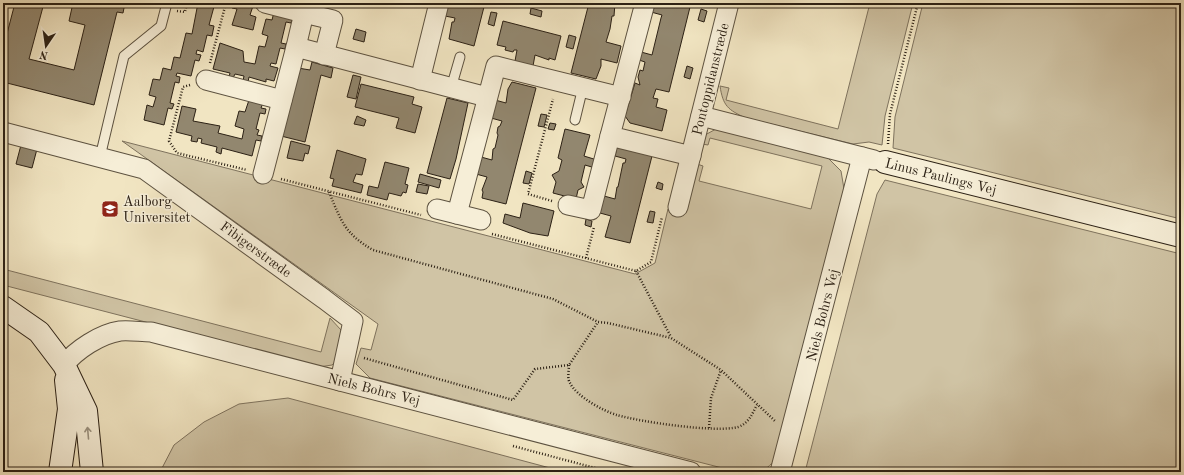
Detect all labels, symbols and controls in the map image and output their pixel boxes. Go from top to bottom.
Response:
street label: Pontoppidanstræde [690,22,732,137]
north arrow [26,26,66,66]
text: N [38,48,49,61]
street label: Linus Paulings Vej [883,156,998,198]
place label: Aalborg Universitet [123,195,190,225]
school or university icon: Aalborg Universitet [100,199,120,219]
street label: Fibigerstræde [217,219,294,280]
street label: Niels Bohrs Vej [805,267,841,363]
street label: Niels Bohrs Vej [326,372,422,408]
one-way arrow [85,427,92,440]

